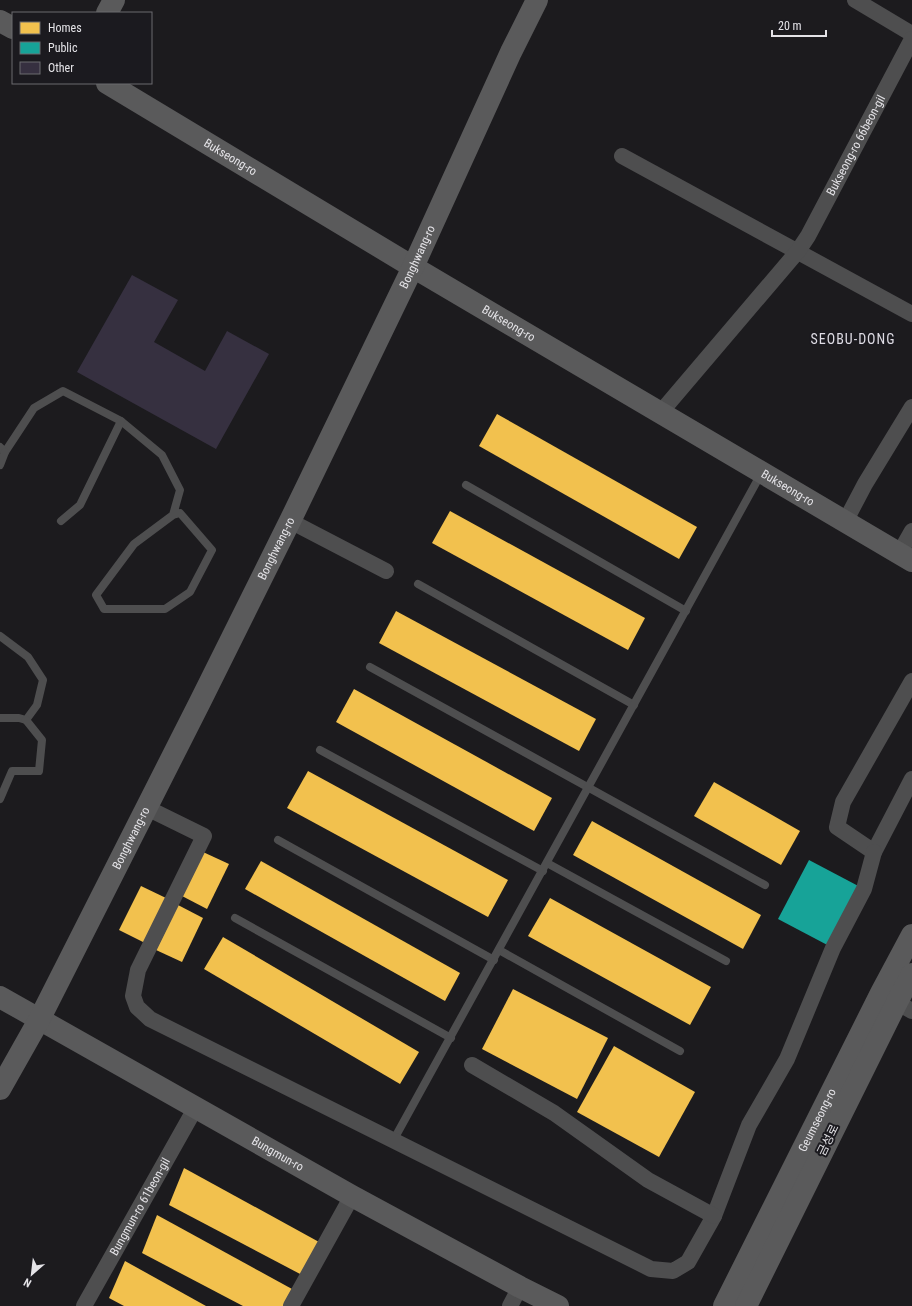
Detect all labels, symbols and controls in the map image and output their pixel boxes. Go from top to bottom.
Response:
legend [12,12,152,84]
scale bar [772,12,826,38]
text: 20 m [778,19,802,33]
text: Homes [48,21,82,35]
text: Public [48,41,78,55]
text: Other [48,61,74,75]
street label: Bukseong-ro 66beon-gil [824,93,888,198]
street label: Bukseong-ro [201,136,259,178]
street label: Bonghwang-ro [397,223,438,291]
street label: Bukseong-ro [480,302,538,344]
district label: SEOBU-DONG [811,331,895,347]
street label: Bukseong-ro [759,467,817,509]
street label: Bonghwang-ro [255,515,298,582]
street label: Bonghwang-ro [109,805,153,872]
street label: Geumseong-ro [796,1086,839,1154]
street label: 금성로 [814,1122,842,1158]
street label: Bungmun-ro [249,1134,306,1174]
street label: Bungmun-ro 61beon-gil [107,1155,173,1258]
north arrow [12,1254,52,1294]
text: N [21,1275,34,1290]

